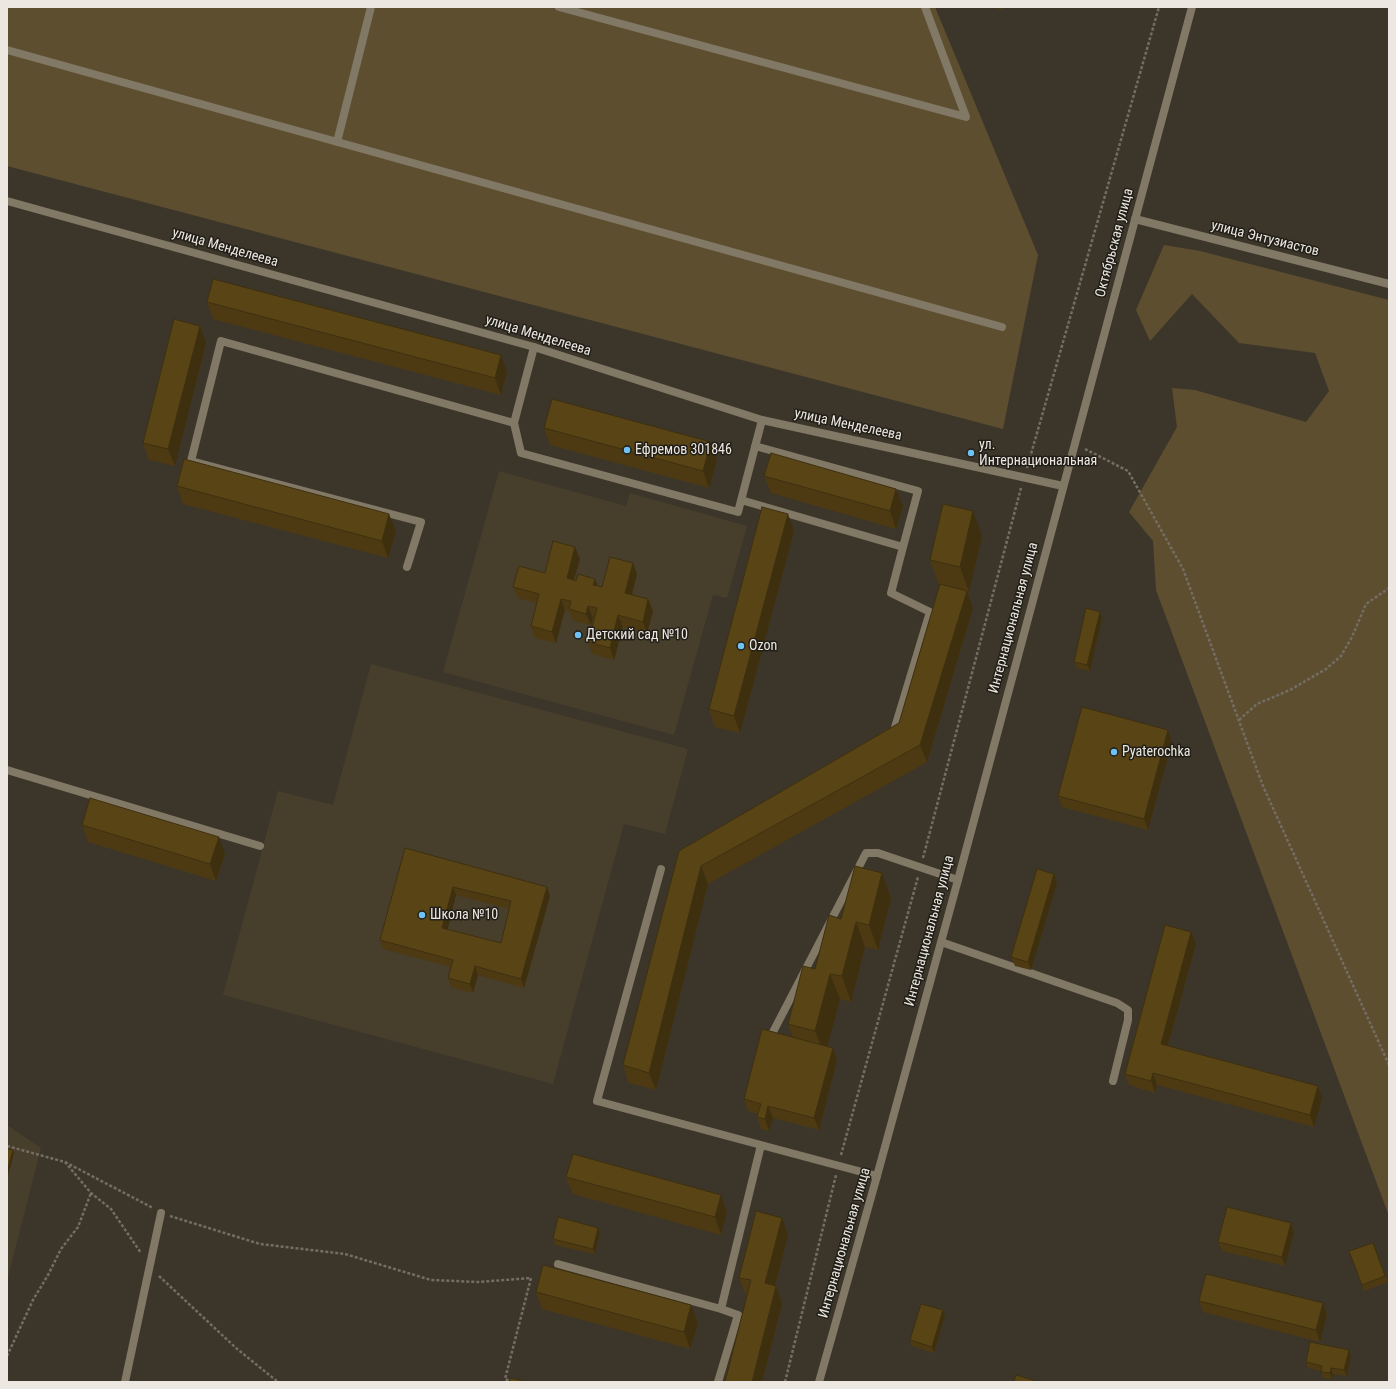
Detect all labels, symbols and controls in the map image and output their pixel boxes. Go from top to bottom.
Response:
street label: Октябрьская улица [1092,187,1138,299]
street label: улица Энтузиастов [1209,217,1321,261]
street label: улица Менделеева [170,225,280,271]
street label: улица Менделеева [483,312,593,360]
street label: улица Менделеева [793,405,903,445]
place label: ул. Интернациональная [979,437,1097,470]
place label: Ефремов 301846 [635,442,732,458]
marker: Ефремов 301846 [622,445,632,455]
marker: ул. Интернациональная [966,448,976,458]
street label: Интернациональная улица [986,541,1042,695]
place label: Детский сад №10 [586,627,688,643]
marker: Детский сад №10 [573,630,583,640]
place label: Ozon [749,638,777,654]
marker: Ozon [736,641,746,651]
place label: Pyaterochka [1122,744,1190,760]
marker: Pyaterochka [1109,747,1119,757]
street label: Интернациональная улица [902,854,958,1008]
place label: Школа №10 [430,907,498,923]
marker: Школа №10 [417,910,427,920]
street label: Интернациональная улица [816,1166,874,1320]

